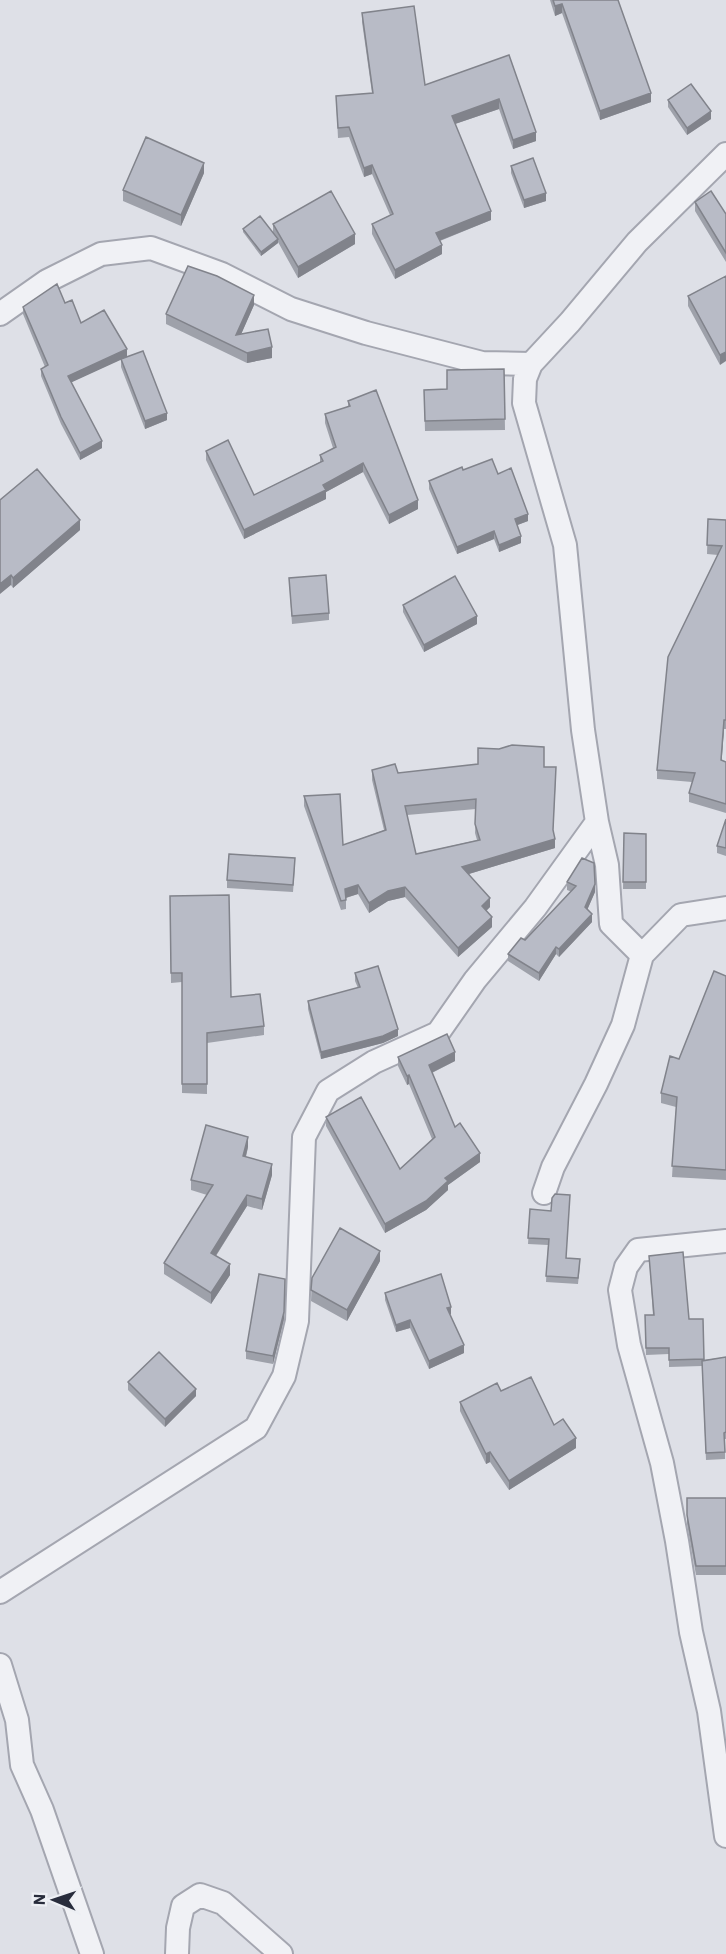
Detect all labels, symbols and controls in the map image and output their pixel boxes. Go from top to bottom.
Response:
north arrow [24,1870,84,1930]
text: N [29,1893,49,1906]

